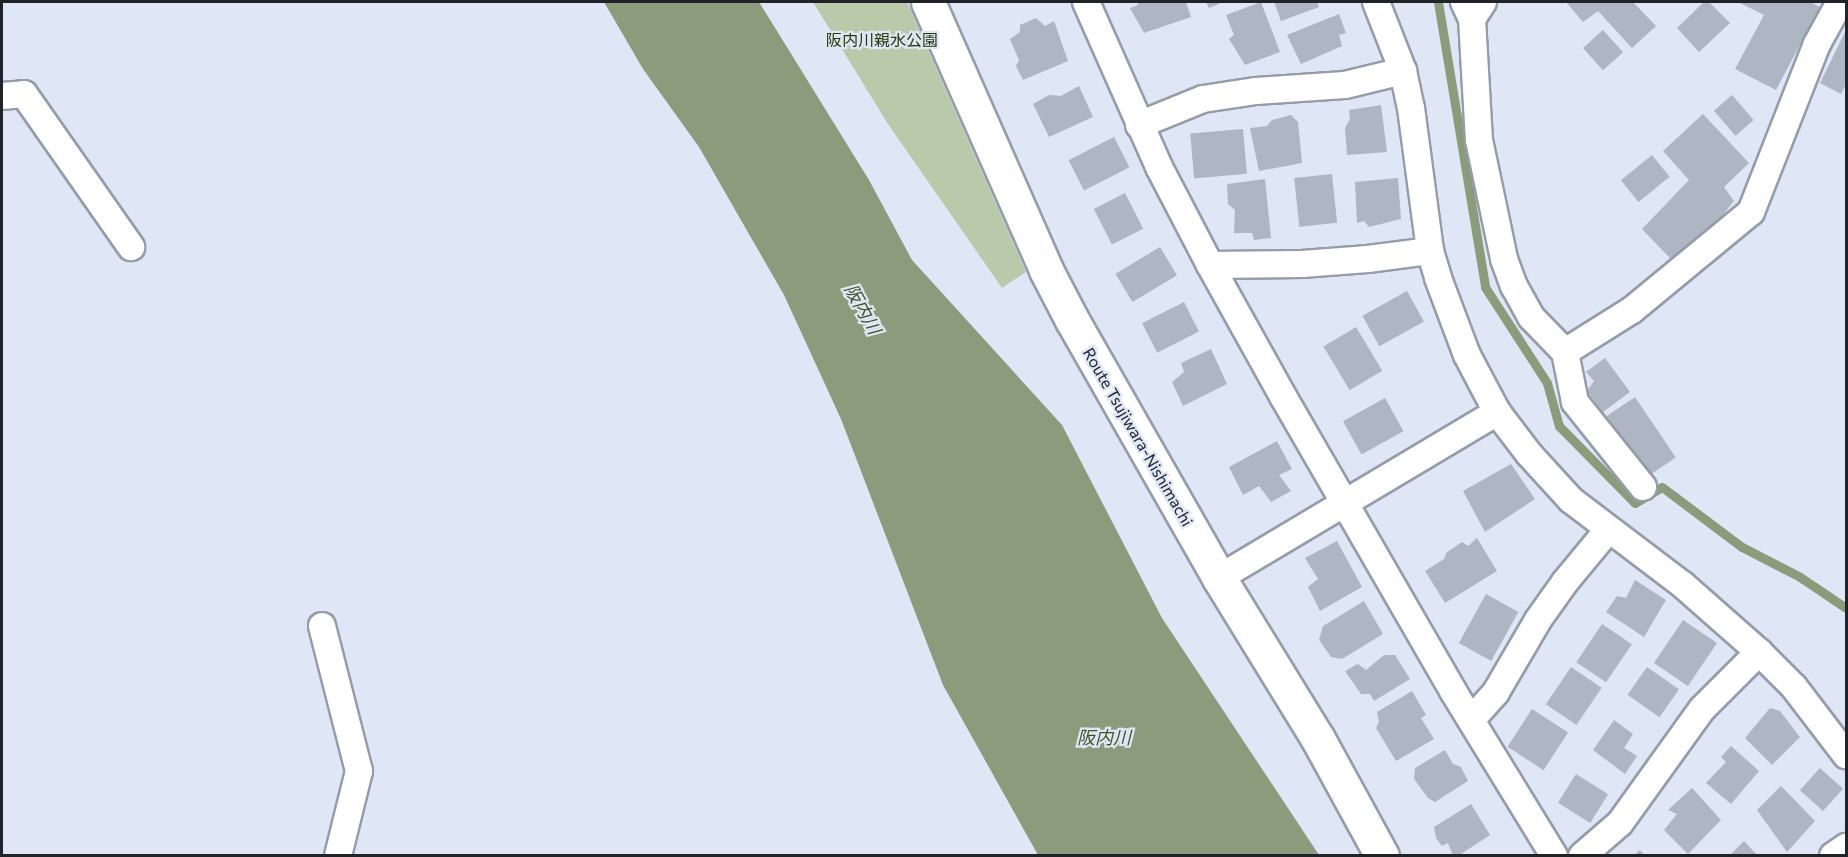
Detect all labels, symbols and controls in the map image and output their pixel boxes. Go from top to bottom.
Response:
park label: 阪内川親水公園 [826,30,938,50]
water label: 阪内川 [840,280,886,338]
street label: Route Tsujiwara-Nishimachi [1079,344,1197,530]
water label: 阪内川 [1077,726,1131,748]

